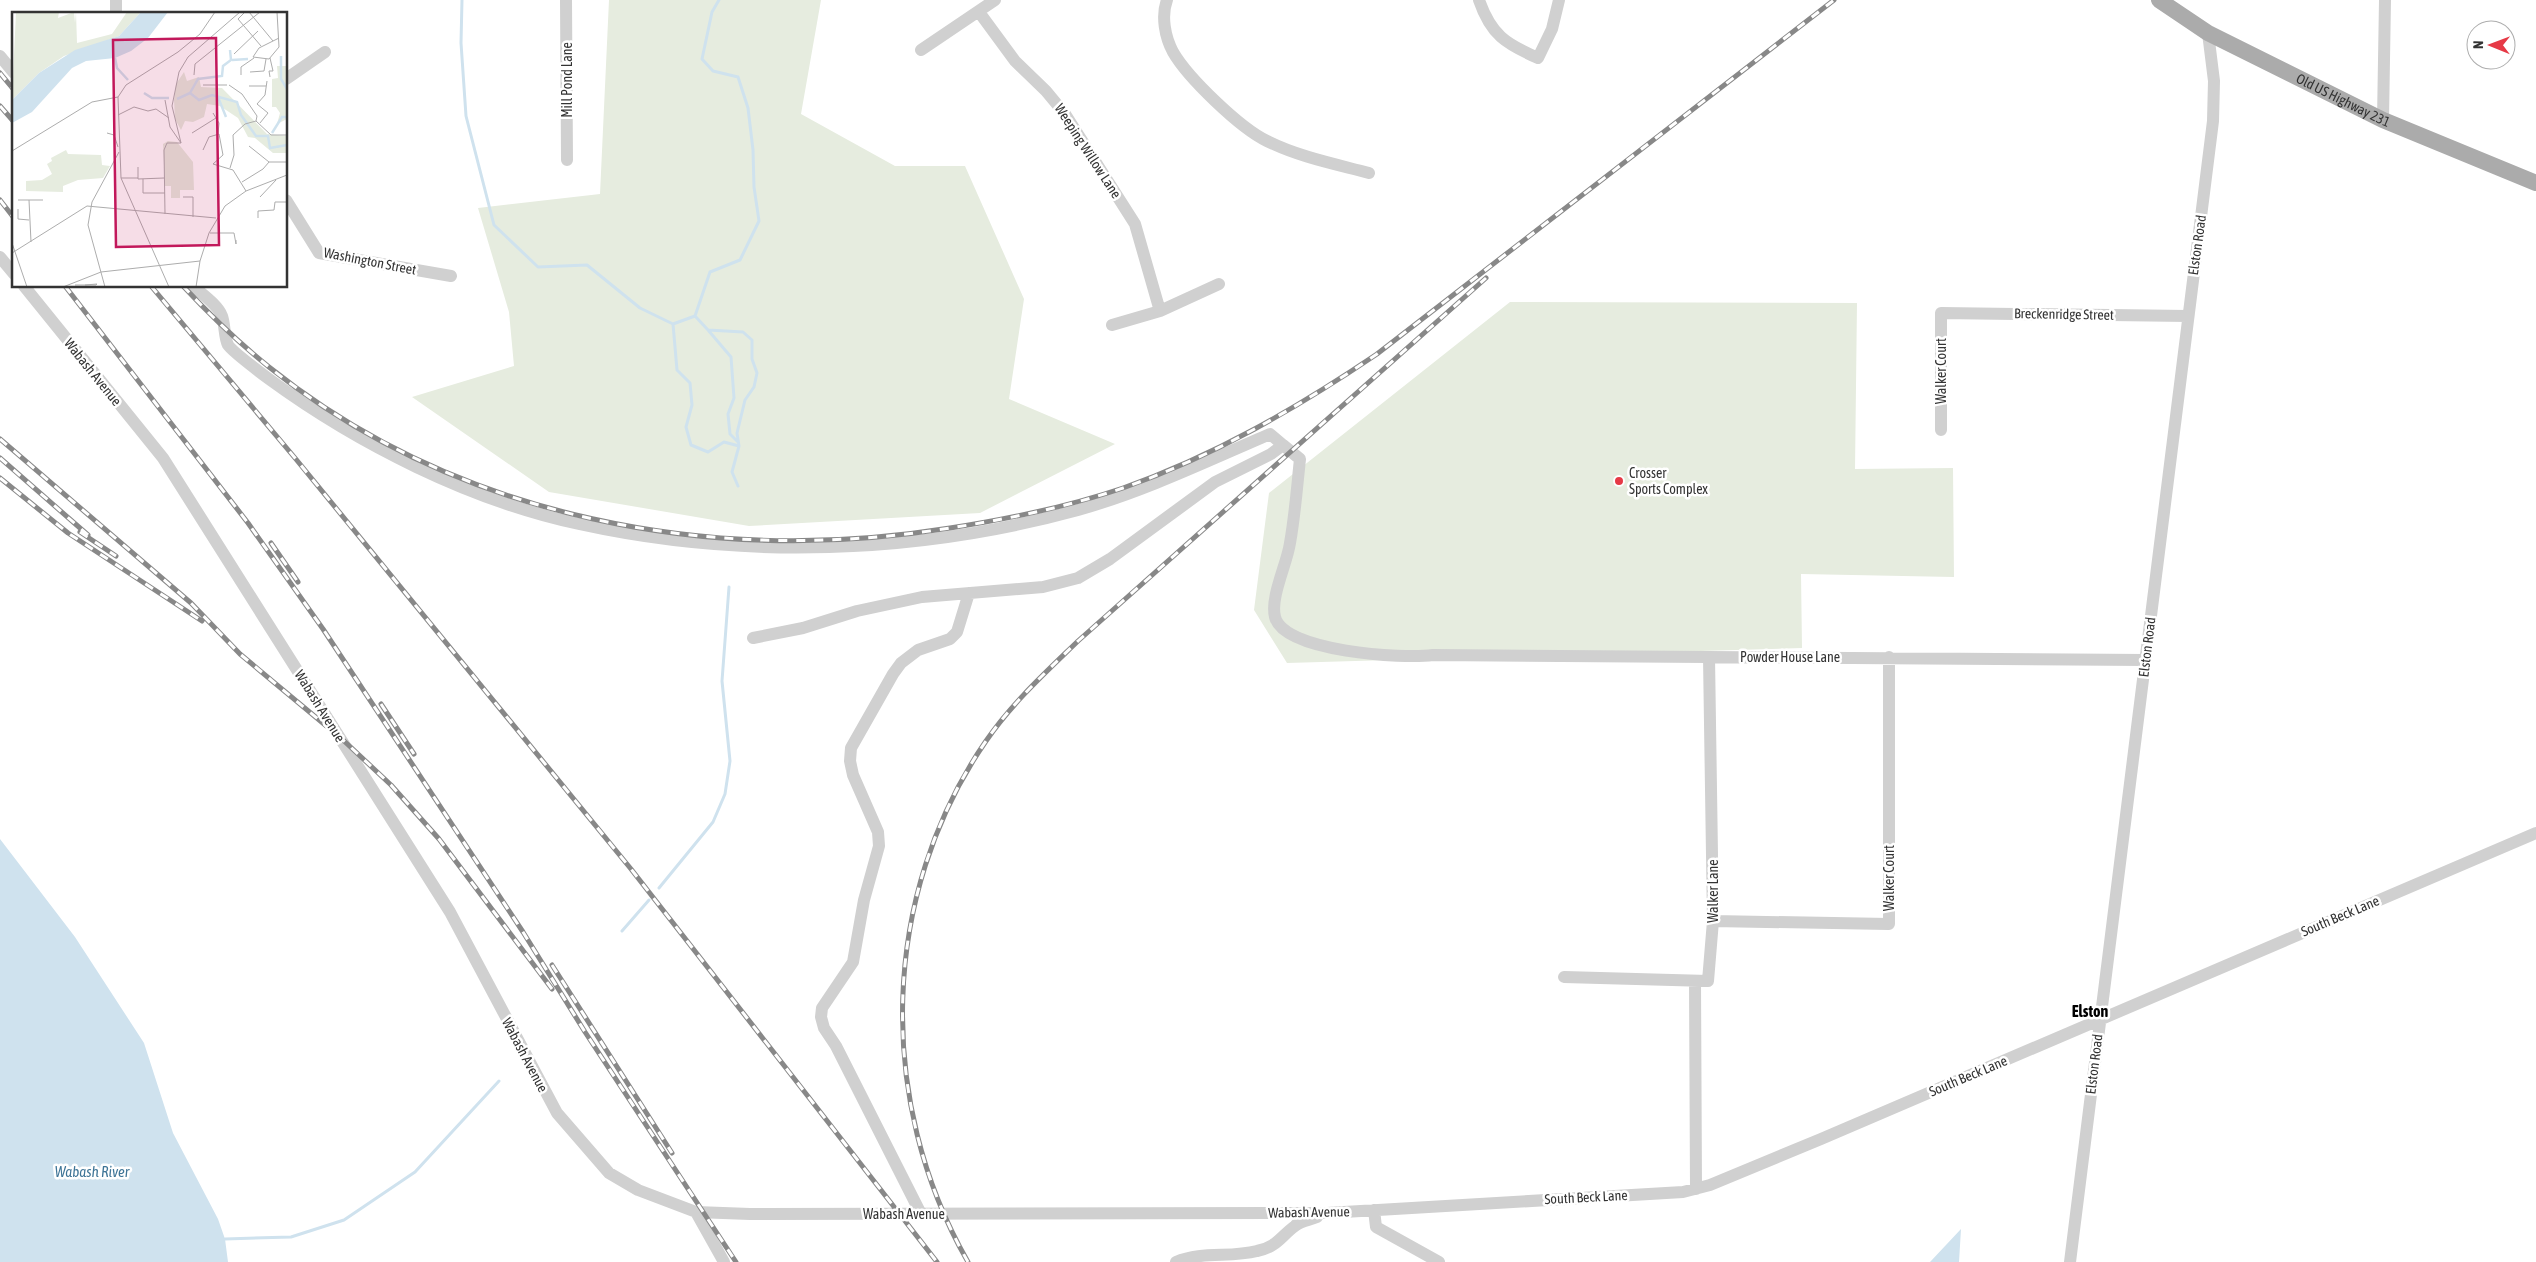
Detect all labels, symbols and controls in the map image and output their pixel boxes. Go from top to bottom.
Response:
inset map [12,12,288,288]
north arrow [2466,20,2516,70]
text: N [2470,41,2486,49]
street label: Mill Pond Lane [559,42,575,118]
street label: Old US Highway 231 [2294,70,2392,130]
street label: Weeping Willow Lane [1051,101,1125,201]
street label: Elston Road [2185,214,2209,276]
street label: Washington Street [322,244,418,278]
street label: Breckenridge Street [2014,305,2114,323]
street label: Wabash Avenue [61,335,125,409]
street label: Walker Court [1933,338,1949,404]
place label: Crosser Sports Complex [1629,465,1708,497]
marker: Crosser Sports Complex [1613,475,1625,487]
street label: Elston Road [2135,616,2159,678]
street label: Powder House Lane [1740,649,1840,665]
street label: Wabash Avenue [292,667,348,745]
street label: Walker Court [1881,845,1897,911]
street label: Walker Lane [1705,859,1721,923]
street label: South Beck Lane [2299,892,2381,940]
district label: Elston [2072,1002,2108,1020]
street label: Wabash Avenue [499,1015,551,1095]
street label: Elston Road [2082,1033,2106,1095]
street label: South Beck Lane [1927,1052,2009,1100]
water label: Wabash River [55,1163,130,1180]
street label: South Beck Lane [1544,1187,1628,1207]
street label: Wabash Avenue [1268,1203,1350,1221]
street label: Wabash Avenue [863,1206,945,1222]

